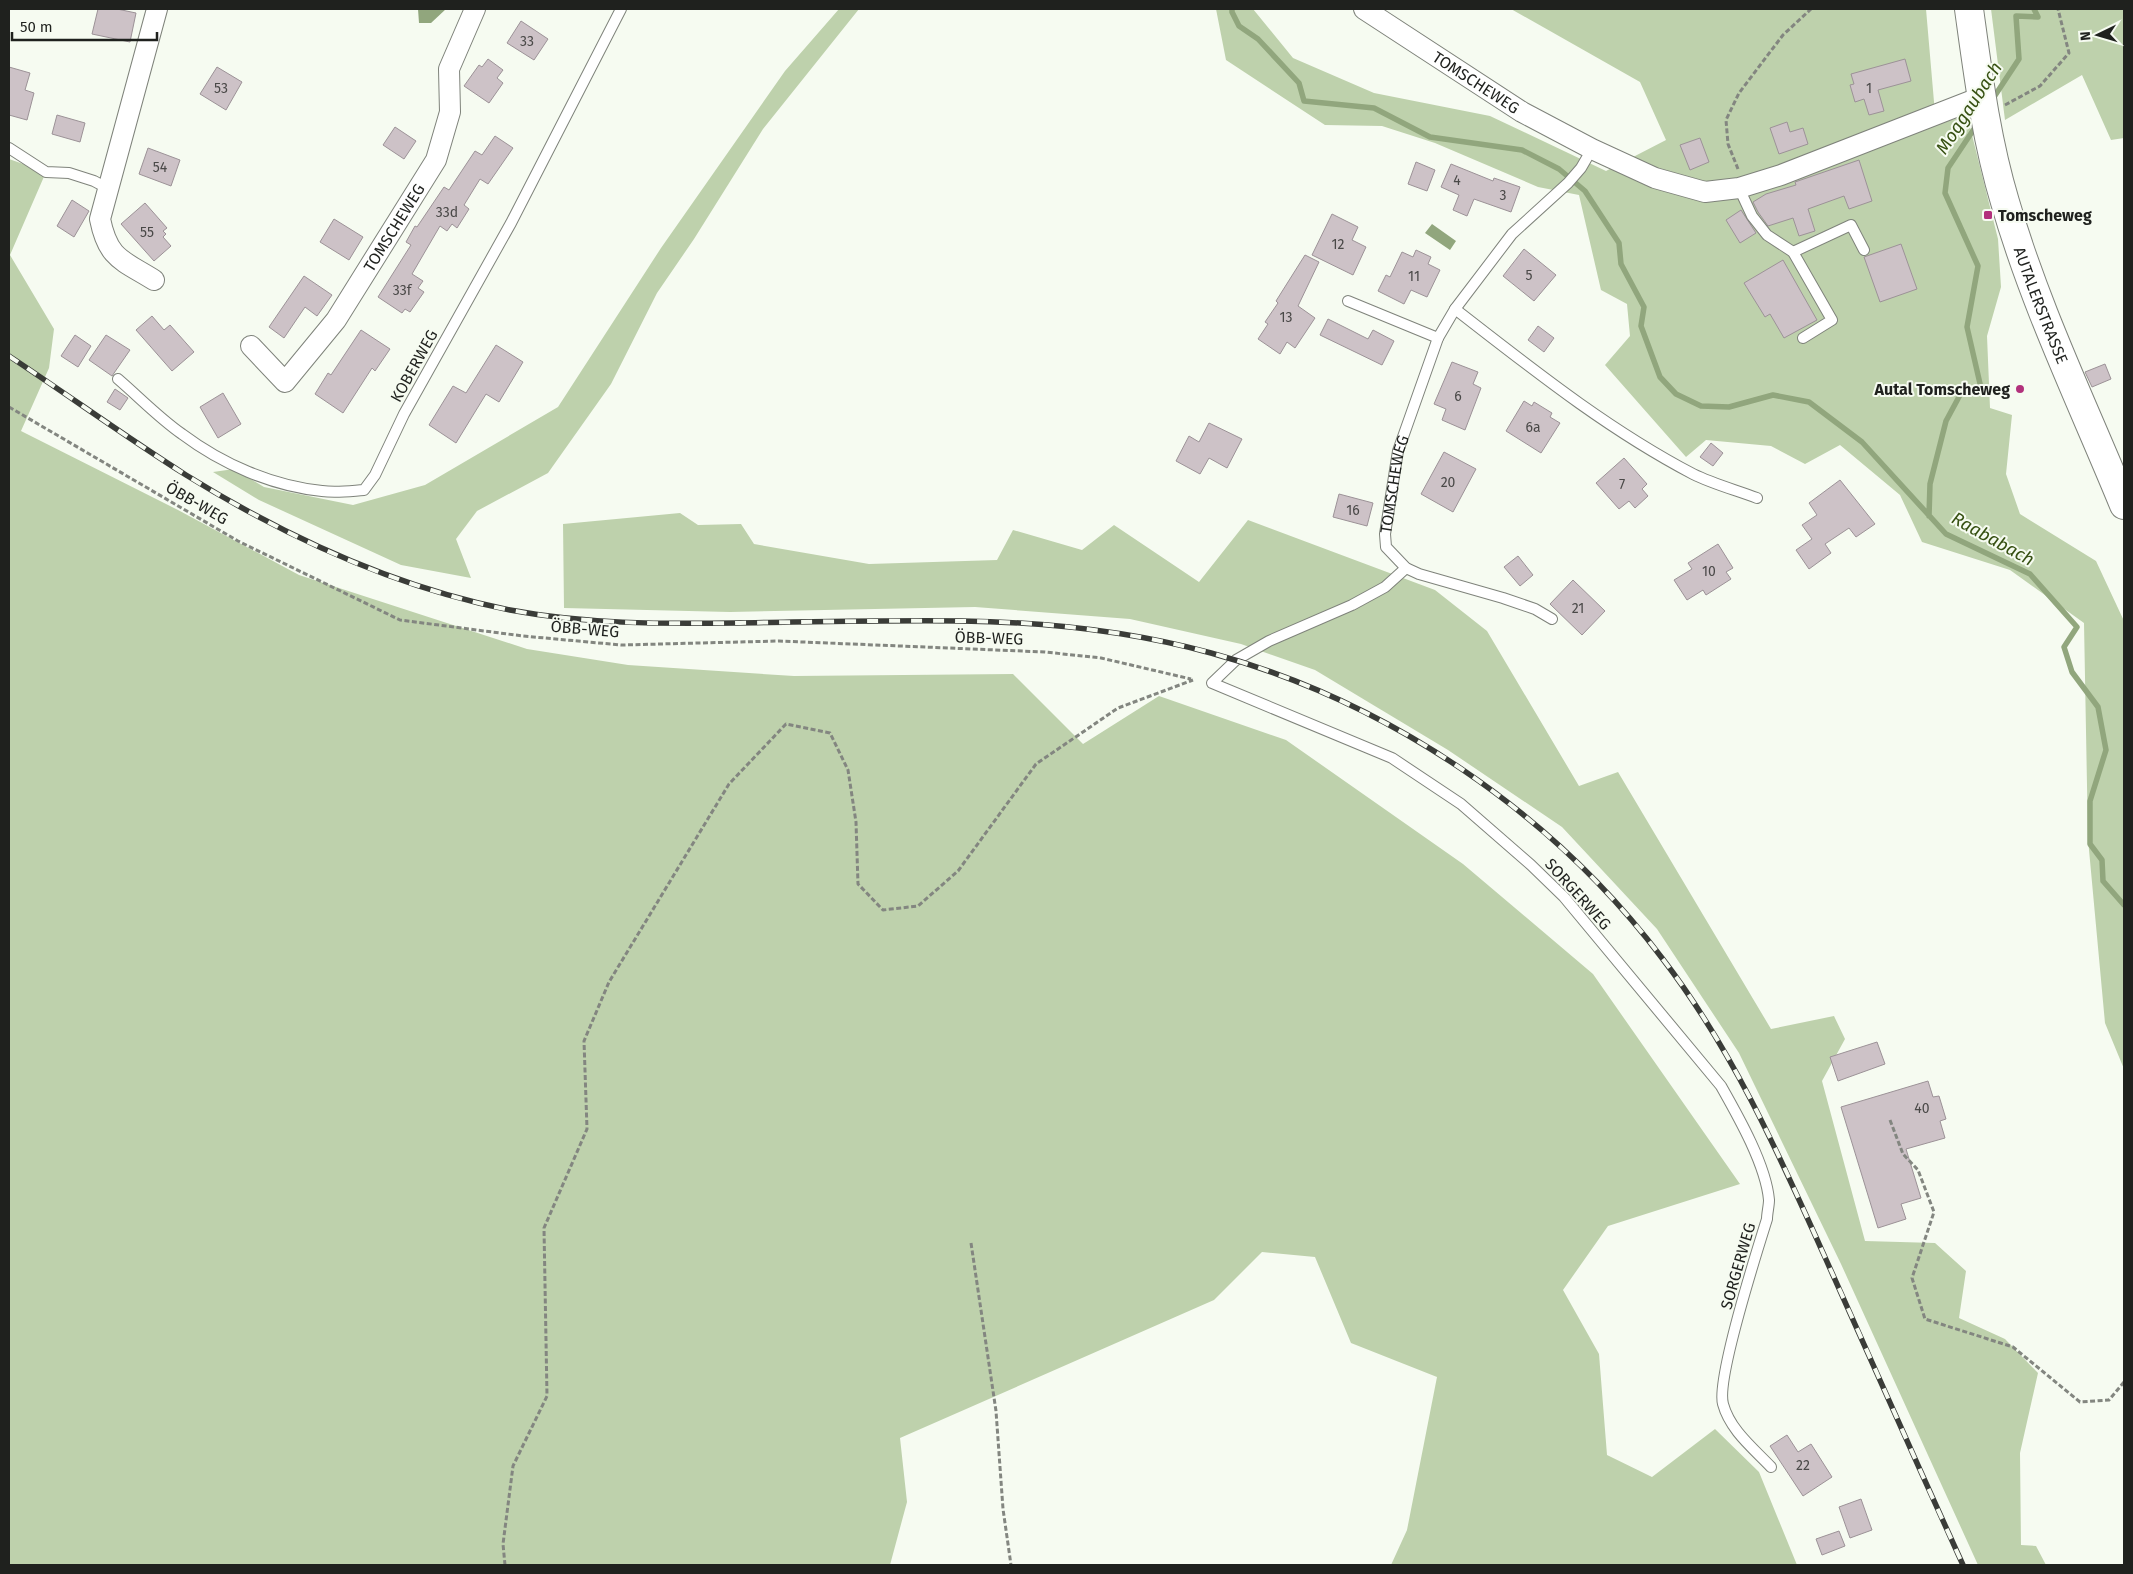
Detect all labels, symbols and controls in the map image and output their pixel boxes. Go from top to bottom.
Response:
scale bar [12,10,158,42]
north arrow [2073,10,2123,60]
text: 50 m [20,18,53,36]
text: N [2077,31,2094,41]
house number: 33 [520,33,534,50]
street label: TOMSCHEWEG [1429,47,1523,117]
water label: Moggaubach [1931,58,2007,158]
house number: 53 [214,80,228,97]
house number: 1 [1866,80,1872,97]
house number: 54 [153,159,168,176]
house number: 4 [1453,172,1461,189]
street label: TOMSCHEWEG [359,180,428,275]
house number: 3 [1500,187,1507,204]
house number: 33d [436,204,458,221]
place label: Tomscheweg [1998,206,2092,225]
marker: Tomscheweg [1982,209,1994,221]
house number: 55 [140,224,154,241]
house number: 12 [1332,236,1345,253]
street label: AUTALERSTRASSE [2010,244,2072,367]
house number: 5 [1525,267,1533,284]
house number: 11 [1408,268,1420,285]
house number: 33f [393,282,413,299]
house number: 13 [1279,309,1293,326]
street label: KOBERWEG [386,326,442,406]
place label: Autal Tomscheweg [1874,380,2010,399]
marker: Autal Tomscheweg [2014,383,2026,395]
house number: 6 [1454,388,1462,405]
house number: 6a [1525,419,1541,436]
street label: TOMSCHEWEG [1376,432,1412,535]
house number: 20 [1441,474,1456,491]
house number: 7 [1619,476,1625,493]
street label: ÖBB-WEG [163,478,231,528]
house number: 16 [1346,502,1360,519]
water label: Raababach [1948,507,2038,571]
house number: 10 [1702,563,1716,580]
house number: 21 [1572,600,1584,617]
street label: ÖBB-WEG [550,617,620,641]
street label: ÖBB-WEG [954,627,1024,649]
street label: SORGERWEG [1541,854,1615,934]
house number: 40 [1914,1100,1930,1117]
street label: SORGERWEG [1717,1220,1759,1312]
house number: 22 [1796,1457,1810,1474]

